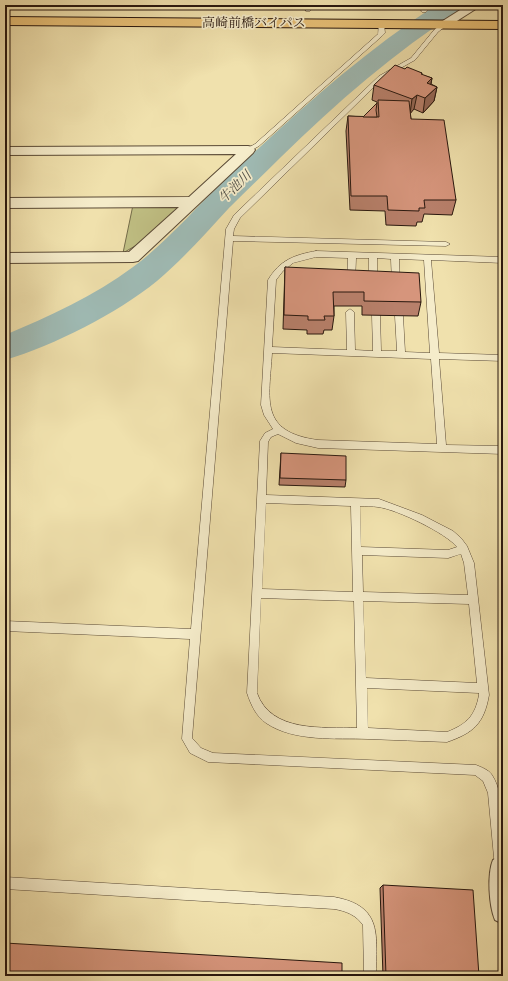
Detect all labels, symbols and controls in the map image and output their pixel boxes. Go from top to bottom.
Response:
street label: 高崎前橋バイパス [202,15,306,31]
water label: 牛池川 [215,166,256,206]

